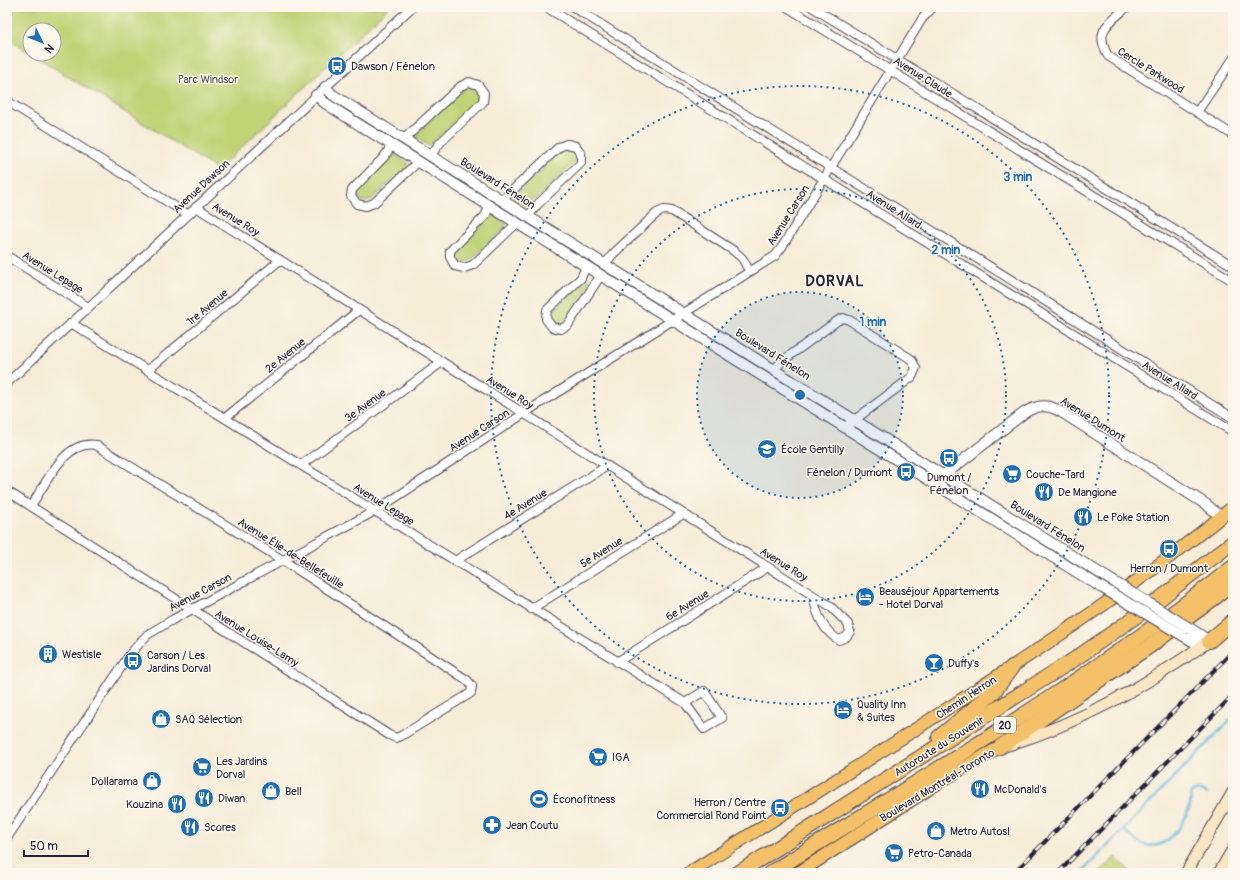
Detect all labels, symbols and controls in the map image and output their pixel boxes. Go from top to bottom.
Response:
north arrow [22,22,62,62]
text: N [41,41,56,56]
street label: Cercle Parkwood [1115,45,1186,96]
street label: Avenue Claude [891,54,955,101]
bus stop icon: Dawson / Fénelon [326,55,348,77]
place label: Dawson / Fénelon [351,60,435,73]
park label: Parc Windsor [178,73,238,86]
street label: Boulevard Fénelon [458,155,538,212]
street label: Avenue Dawson [170,157,232,216]
text: 3 min [1004,170,1033,185]
street label: Avenue Carson [765,183,812,248]
street label: Avenue Allard [864,187,924,232]
street label: Avenue Roy [210,200,262,239]
text: 2 min [932,243,961,258]
street label: Avenue Lepage [20,249,86,297]
district label: DORVAL [805,272,865,291]
street label: 1re Avenue [184,286,231,328]
text: 1 min [860,315,887,330]
street label: Boulevard Fénelon [733,326,813,383]
street label: 2e Avenue [263,335,308,375]
street label: Avenue Allard [1140,358,1200,403]
street label: Avenue Roy [484,373,536,412]
street label: 3e Avenue [342,386,389,425]
centre of rings [793,388,807,402]
street label: Avenue Dumont [1058,394,1128,445]
street label: Avenue Carson [447,406,512,455]
school or university icon: École Gentilly [756,438,778,460]
place label: École Gentilly [781,443,844,456]
bus stop icon: Dumont / Fénelon [938,447,960,469]
bus stop icon: Fénelon / Dumont [895,461,917,483]
supermarket icon: Couche-Tard [1001,463,1023,485]
place label: Fénelon / Dumont [807,466,893,479]
place label: Couche-Tard [1026,468,1085,481]
place label: Dumont / Fénelon [927,471,971,497]
street label: Avenue Lepage [351,481,417,529]
restaurant icon: De Mangione [1033,481,1055,503]
street label: 4e Avenue [501,486,550,523]
place label: De Mangione [1058,486,1117,499]
street label: Boulevard Fénelon [1008,498,1088,555]
restaurant icon: Le Poke Station [1072,506,1094,528]
place label: Le Poke Station [1097,511,1169,524]
street label: Avenue Élie-de-Bellefeuille [235,515,347,592]
street label: 5e Avenue [578,534,625,571]
bus stop icon: Herron / Dumont [1158,538,1180,560]
street label: Avenue Roy [758,545,810,584]
place label: Herron / Dumont [1130,562,1209,575]
street label: Avenue Carson [167,571,234,614]
place label: Beauséjour Appartements - Hotel Dorval [879,585,999,611]
hotel icon: Beauséjour Appartements - Hotel Dorval [854,586,876,608]
street label: 6e Avenue [663,587,712,624]
street label: Avenue Louise-Lamy [212,607,301,670]
building icon: Westisle [37,643,59,665]
place label: Westisle [62,648,102,661]
place label: Carson / Les Jardins Dorval [147,649,211,675]
bus stop icon: Carson / Les Jardins Dorval [122,650,144,672]
bar icon: Duffy's [923,652,945,674]
place label: Duffy's [948,657,979,670]
street label: Chemin Herron [934,673,999,722]
place label: Quality Inn & Suites [857,698,906,724]
hotel icon: Quality Inn & Suites [832,699,854,721]
shop icon: SAQ Sélection [150,708,172,730]
place label: SAQ Sélection [175,713,242,726]
street label: Autoroute du Souvenir [892,713,987,779]
road number: 20 [994,717,1016,733]
supermarket icon: IGA [587,746,609,768]
street label: Boulevard Montréal-Toronto [878,746,997,825]
place label: IGA [612,751,630,764]
place label: Les Jardins Dorval [216,755,267,781]
supermarket icon: Les Jardins Dorval [191,756,213,778]
shop icon: Dollarama [141,770,163,792]
place label: Dollarama [91,775,138,788]
restaurant icon: McDonald's [969,778,991,800]
shop icon: Bell [260,780,282,802]
place label: McDonald's [994,783,1047,796]
place label: Bell [285,785,302,798]
restaurant icon: Diwan [193,787,215,809]
sports icon: Éconofitness [528,788,550,810]
place label: Diwan [218,792,245,805]
restaurant icon: Kouzina [166,793,188,815]
place label: Éconofitness [553,793,615,806]
place label: Herron / Centre Commercial Rond Point [657,796,767,822]
bus stop icon: Herron / Centre Commercial Rond Point [769,797,791,819]
place label: Kouzina [126,798,163,811]
pharmacy icon: Jean Coutu [481,814,503,836]
restaurant icon: Scores [179,816,201,838]
place label: Jean Coutu [506,819,558,832]
shop icon: Metro Autosl [925,820,947,842]
place label: Scores [204,821,236,834]
place label: Metro Autosl [950,825,1010,838]
scale bar [24,832,88,858]
text: 50 m [30,839,58,854]
supermarket icon: Petro-Canada [883,842,905,864]
place label: Petro-Canada [908,847,972,860]

